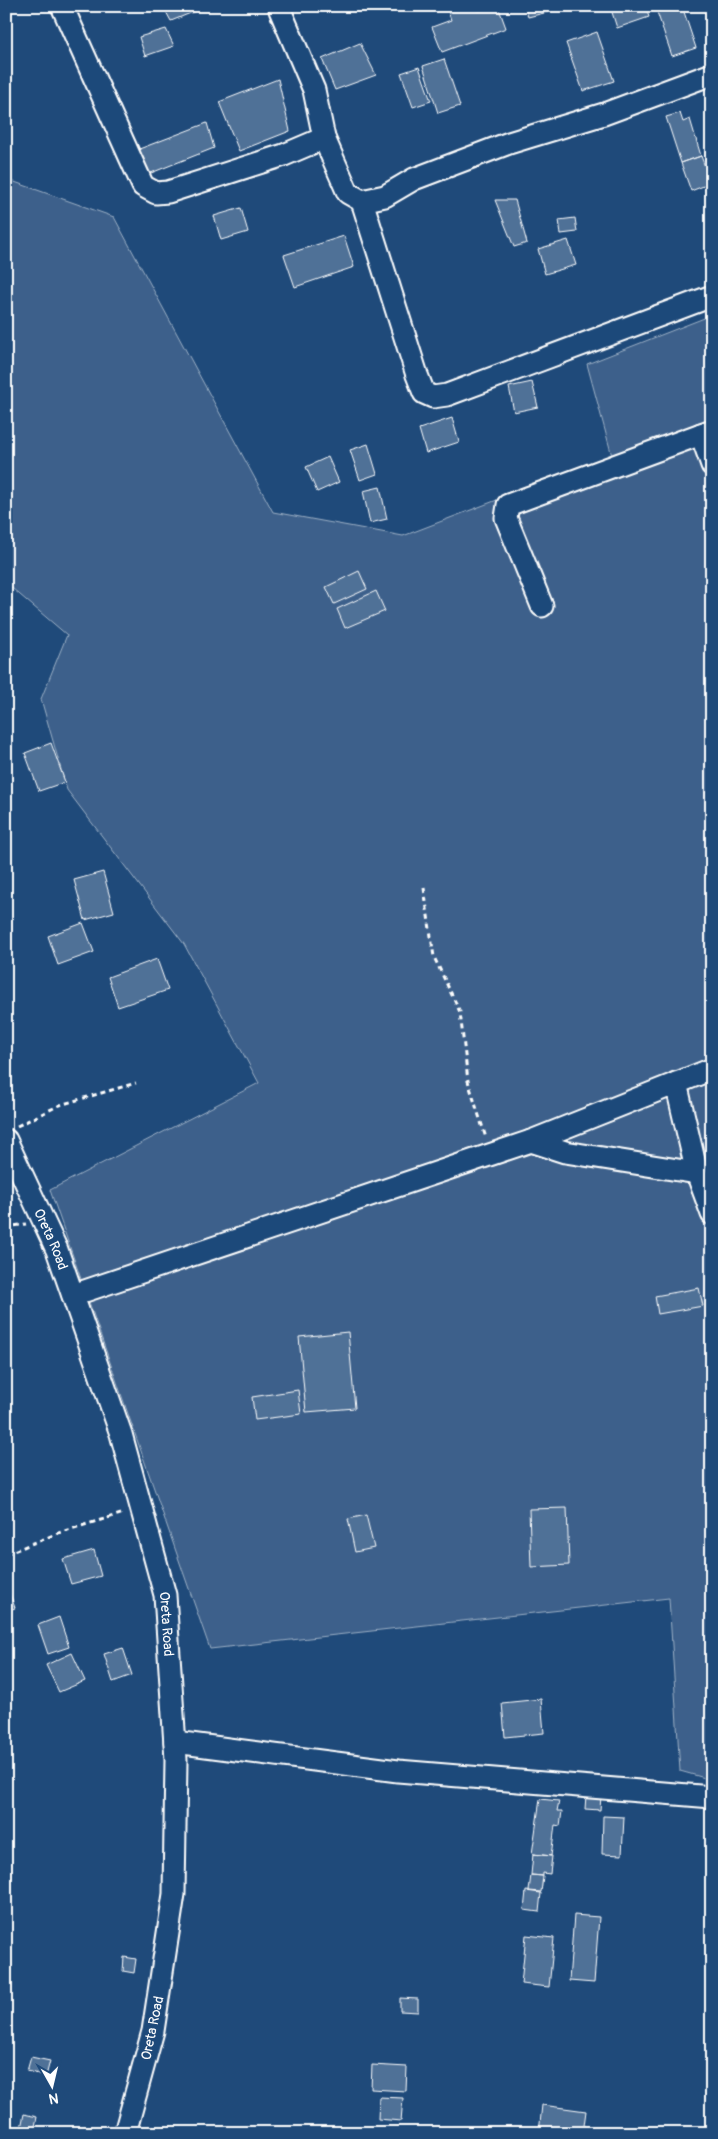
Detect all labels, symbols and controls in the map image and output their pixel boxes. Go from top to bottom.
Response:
street label: Oreta Road [30,1206,71,1272]
street label: Oreta Road [156,1591,177,1657]
street label: Oreta Road [137,1995,168,2062]
north arrow [28,2062,78,2112]
text: N [48,2089,60,2107]

